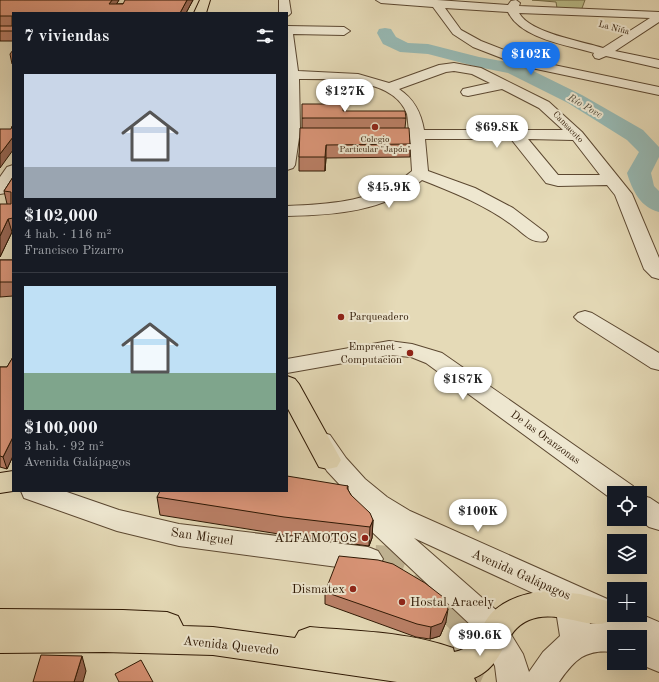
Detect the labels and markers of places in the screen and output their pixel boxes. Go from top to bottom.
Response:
pin: $102K [503,42,559,76]
pin: $127K [317,79,373,113]
pin: $69.8K [464,115,530,149]
marker: Colegio Particular "Japón" [370,122,380,132]
place label: Colegio Particular "Japón" [339,135,411,154]
pin: $45.9K [356,175,422,209]
marker: Parqueadero [336,312,346,322]
place label: Parqueadero [349,312,409,323]
place label: Emprenet - Computacion [340,342,402,366]
marker: Emprenet - Computacion [405,348,415,358]
pin: $187K [435,367,491,401]
pin: $100K [450,499,506,533]
place label: ALFAMOTOS [274,532,357,545]
marker: ALFAMOTOS [360,533,370,543]
place label: Dismatex [292,583,345,596]
marker: Dismatex [348,584,358,594]
place label: Hostal Aracely [410,596,494,609]
marker: Hostal Aracely [397,597,407,607]
pin: $90.6K [447,623,513,657]

